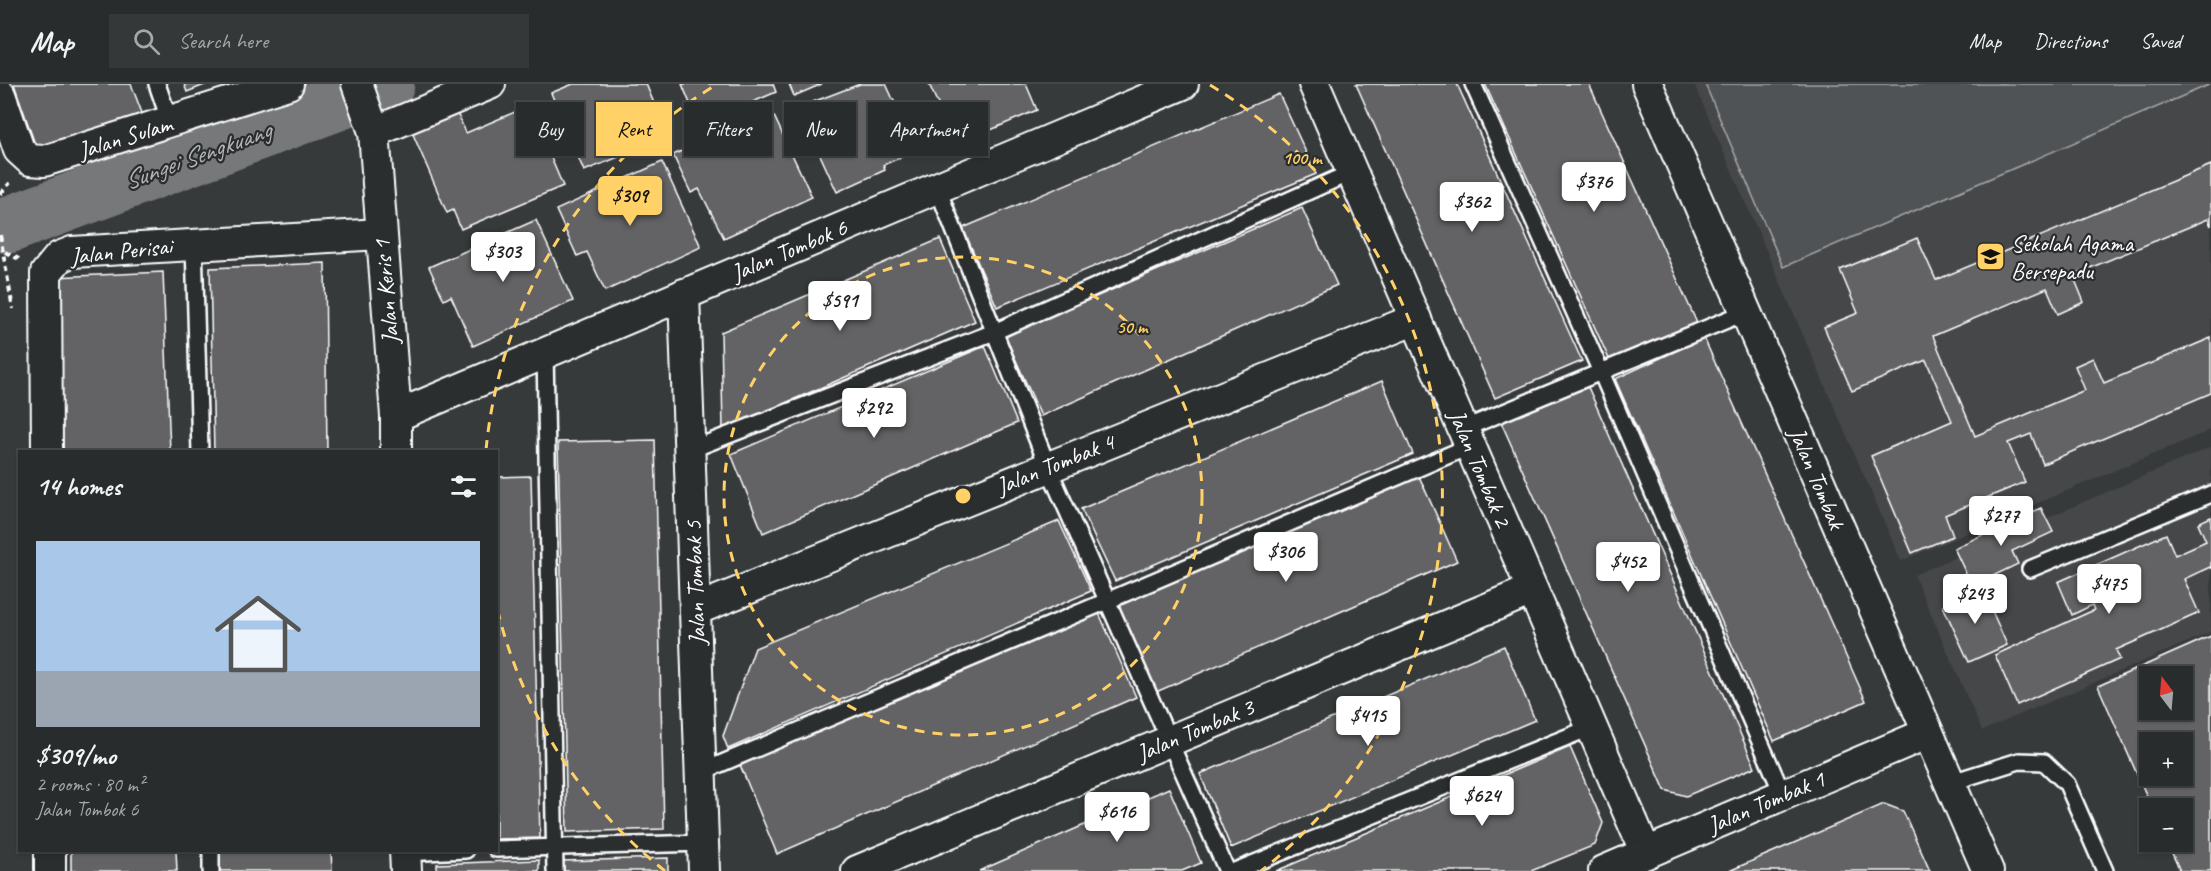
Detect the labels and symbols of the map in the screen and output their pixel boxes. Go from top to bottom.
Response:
street label: Jalan Sulam [74,108,178,166]
water label: Sungei Sengkuang [119,112,279,197]
text: 100 m [1283,147,1323,169]
pin: $376 [1558,162,1630,213]
pin: $309 [594,176,666,227]
pin: $362 [1436,182,1508,233]
street label: Jalan Tombok 6 [726,212,853,288]
place label: Sekolah Agama Bersepadu [2011,228,2135,286]
street label: Jalan Perisai [68,230,177,271]
pin: $303 [467,232,539,283]
street label: Jalan Keris 1 [366,237,406,346]
school or university icon: Sekolah Agama Bersepadu [1974,241,2006,273]
pin: $591 [804,281,876,332]
text: 50 m [1117,316,1149,338]
pin: $292 [838,388,910,439]
street label: Jalan Tombak 2 [1441,404,1519,533]
street label: Jalan Tombak [1782,421,1853,536]
street label: Jalan Tombak 4 [991,426,1120,502]
centre of rings [953,486,973,506]
pin: $277 [1965,496,2037,547]
street label: Jalan Tombak 5 [678,519,712,647]
pin: $306 [1250,532,1322,583]
pin: $452 [1592,542,1664,593]
pin: $475 [2073,564,2145,615]
pin: $243 [1939,574,2011,625]
north arrow [2139,666,2193,720]
street label: Jalan Tombak 3 [1131,691,1260,769]
pin: $415 [1332,696,1404,747]
street label: Jalan Tombak 1 [1702,763,1830,841]
pin: $624 [1446,776,1518,827]
pin: $616 [1081,792,1153,843]

